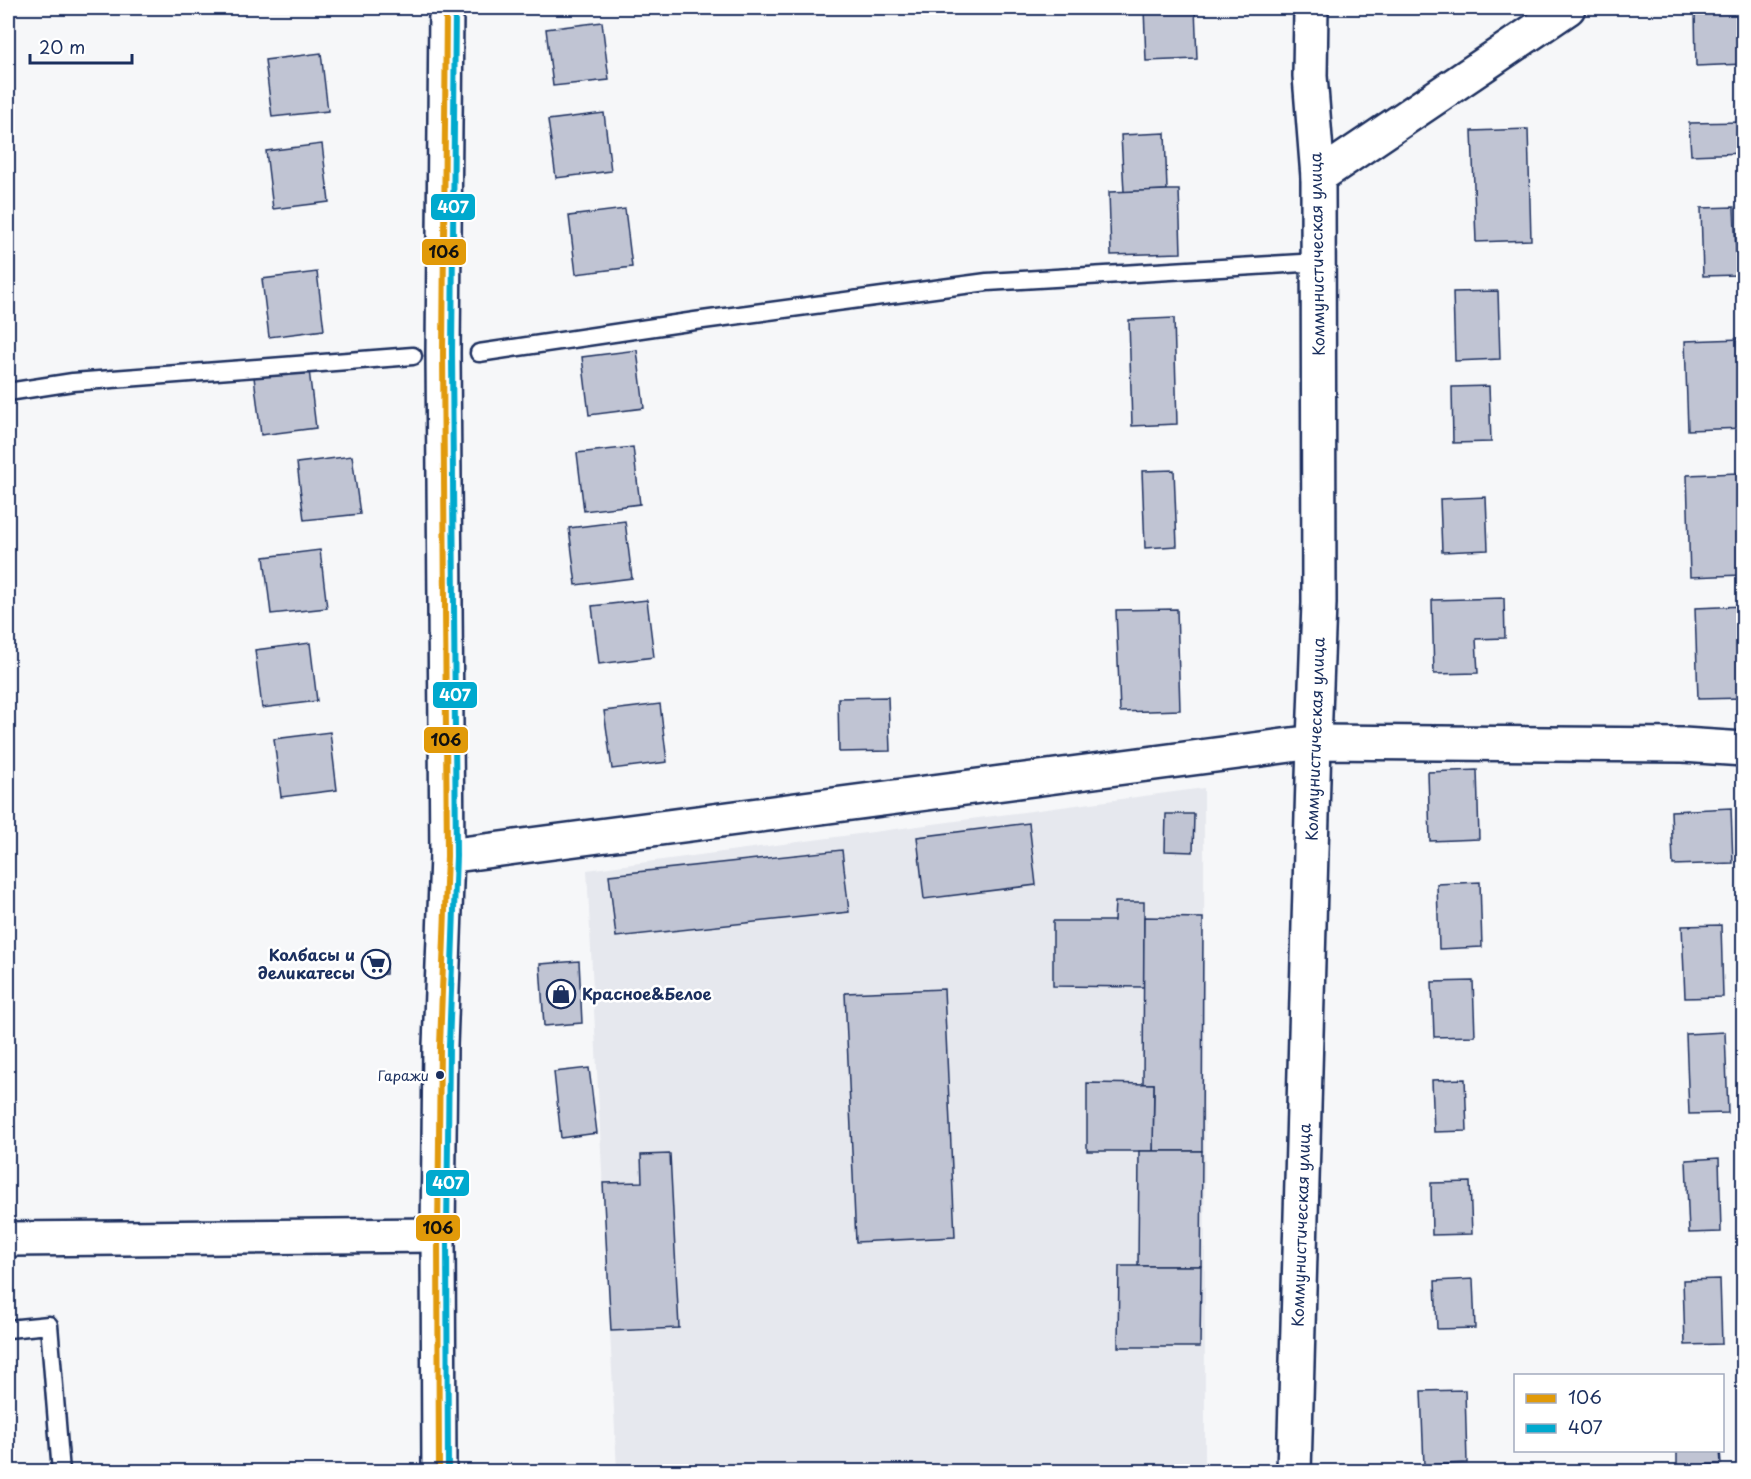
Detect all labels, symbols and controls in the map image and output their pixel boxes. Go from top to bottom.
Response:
scale bar [30,27,132,65]
text: 20 m [39,33,85,60]
street label: Коммунистическая улица [1302,152,1330,356]
line badge: 407 [430,193,476,221]
text: 407 [437,194,469,218]
line badge: 106 [421,238,467,266]
text: 106 [429,239,459,263]
street label: Коммунистическая улица [1298,637,1330,841]
line badge: 407 [432,681,478,709]
text: 407 [439,682,471,706]
line badge: 106 [423,726,469,754]
text: 106 [431,727,461,751]
place label: Колбасы и деликатесы [258,942,355,984]
supermarket icon: Колбасы и деликатесы [360,948,392,980]
shop icon: Красное&Белое [545,978,577,1010]
place label: Красное&Белое [582,981,712,1005]
place label: Гаражи [378,1065,429,1086]
marker: Гаражи [434,1069,446,1081]
street label: Коммунистическая улица [1284,1123,1316,1327]
line badge: 407 [425,1169,470,1197]
text: 407 [432,1170,464,1194]
line badge: 106 [415,1214,461,1242]
text: 106 [423,1215,453,1239]
legend [1514,1374,1724,1452]
text: 106 [1568,1383,1602,1410]
text: 407 [1568,1413,1603,1440]

